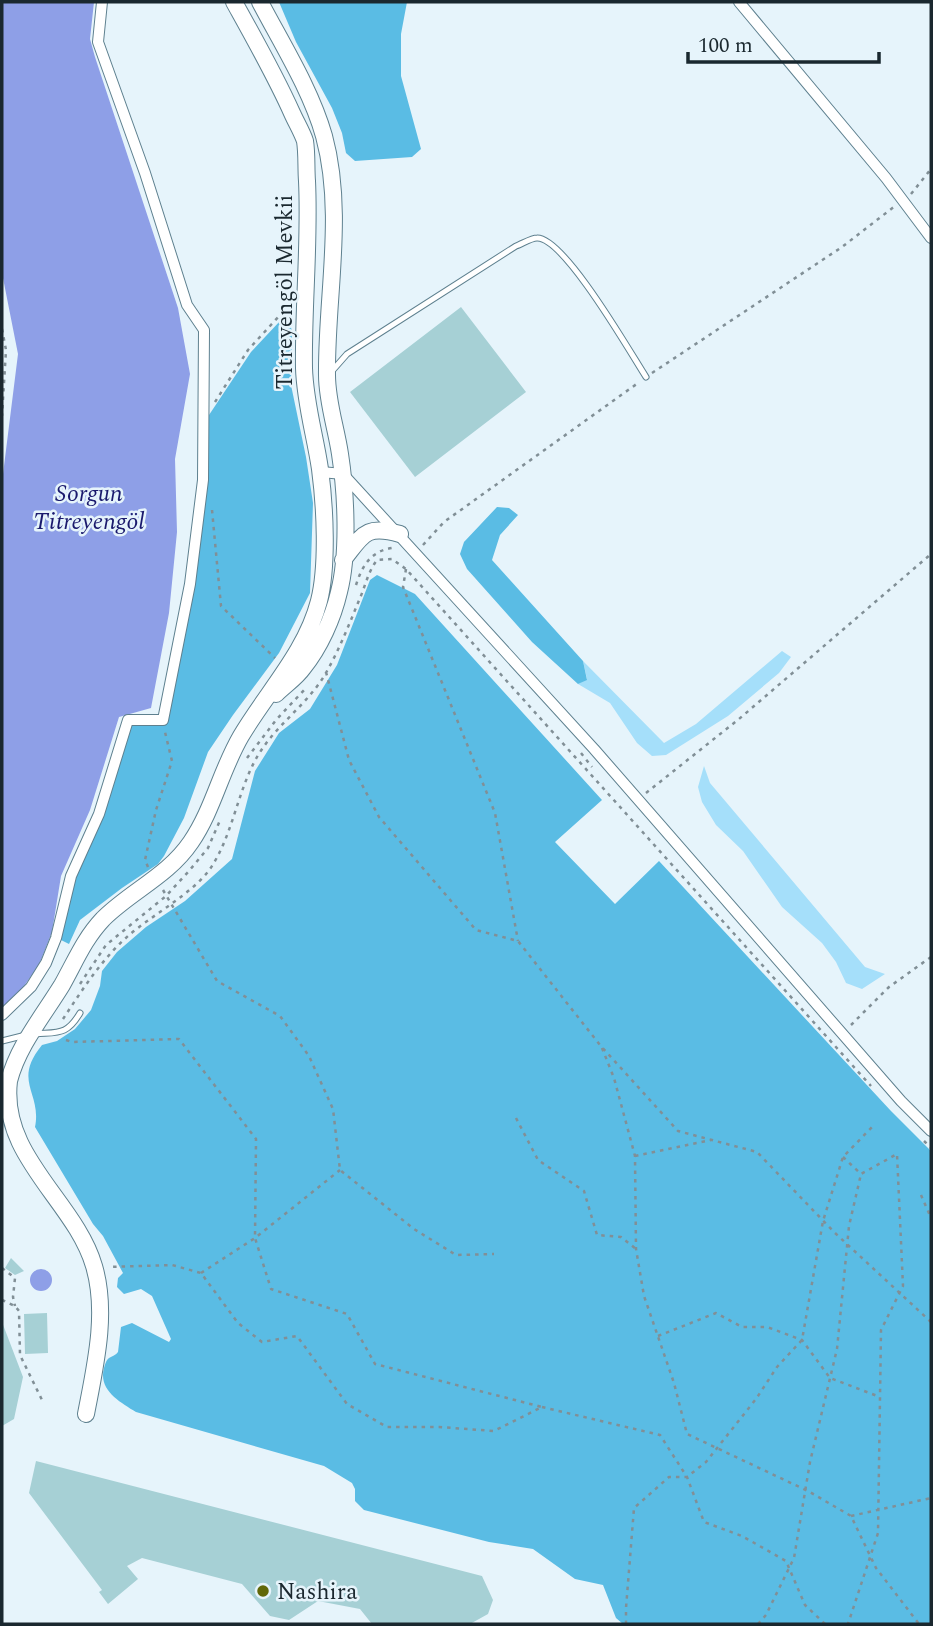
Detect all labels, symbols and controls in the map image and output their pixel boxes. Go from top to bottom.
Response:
scale bar [688,21,879,65]
text: 100 m [698,30,753,62]
street label: Titreyengöl Mevkii [268,194,303,390]
water label: Sorgun Titreyengöl [33,476,145,540]
place label: Nashira [277,1575,357,1610]
marker: Nashira [255,1583,271,1599]

